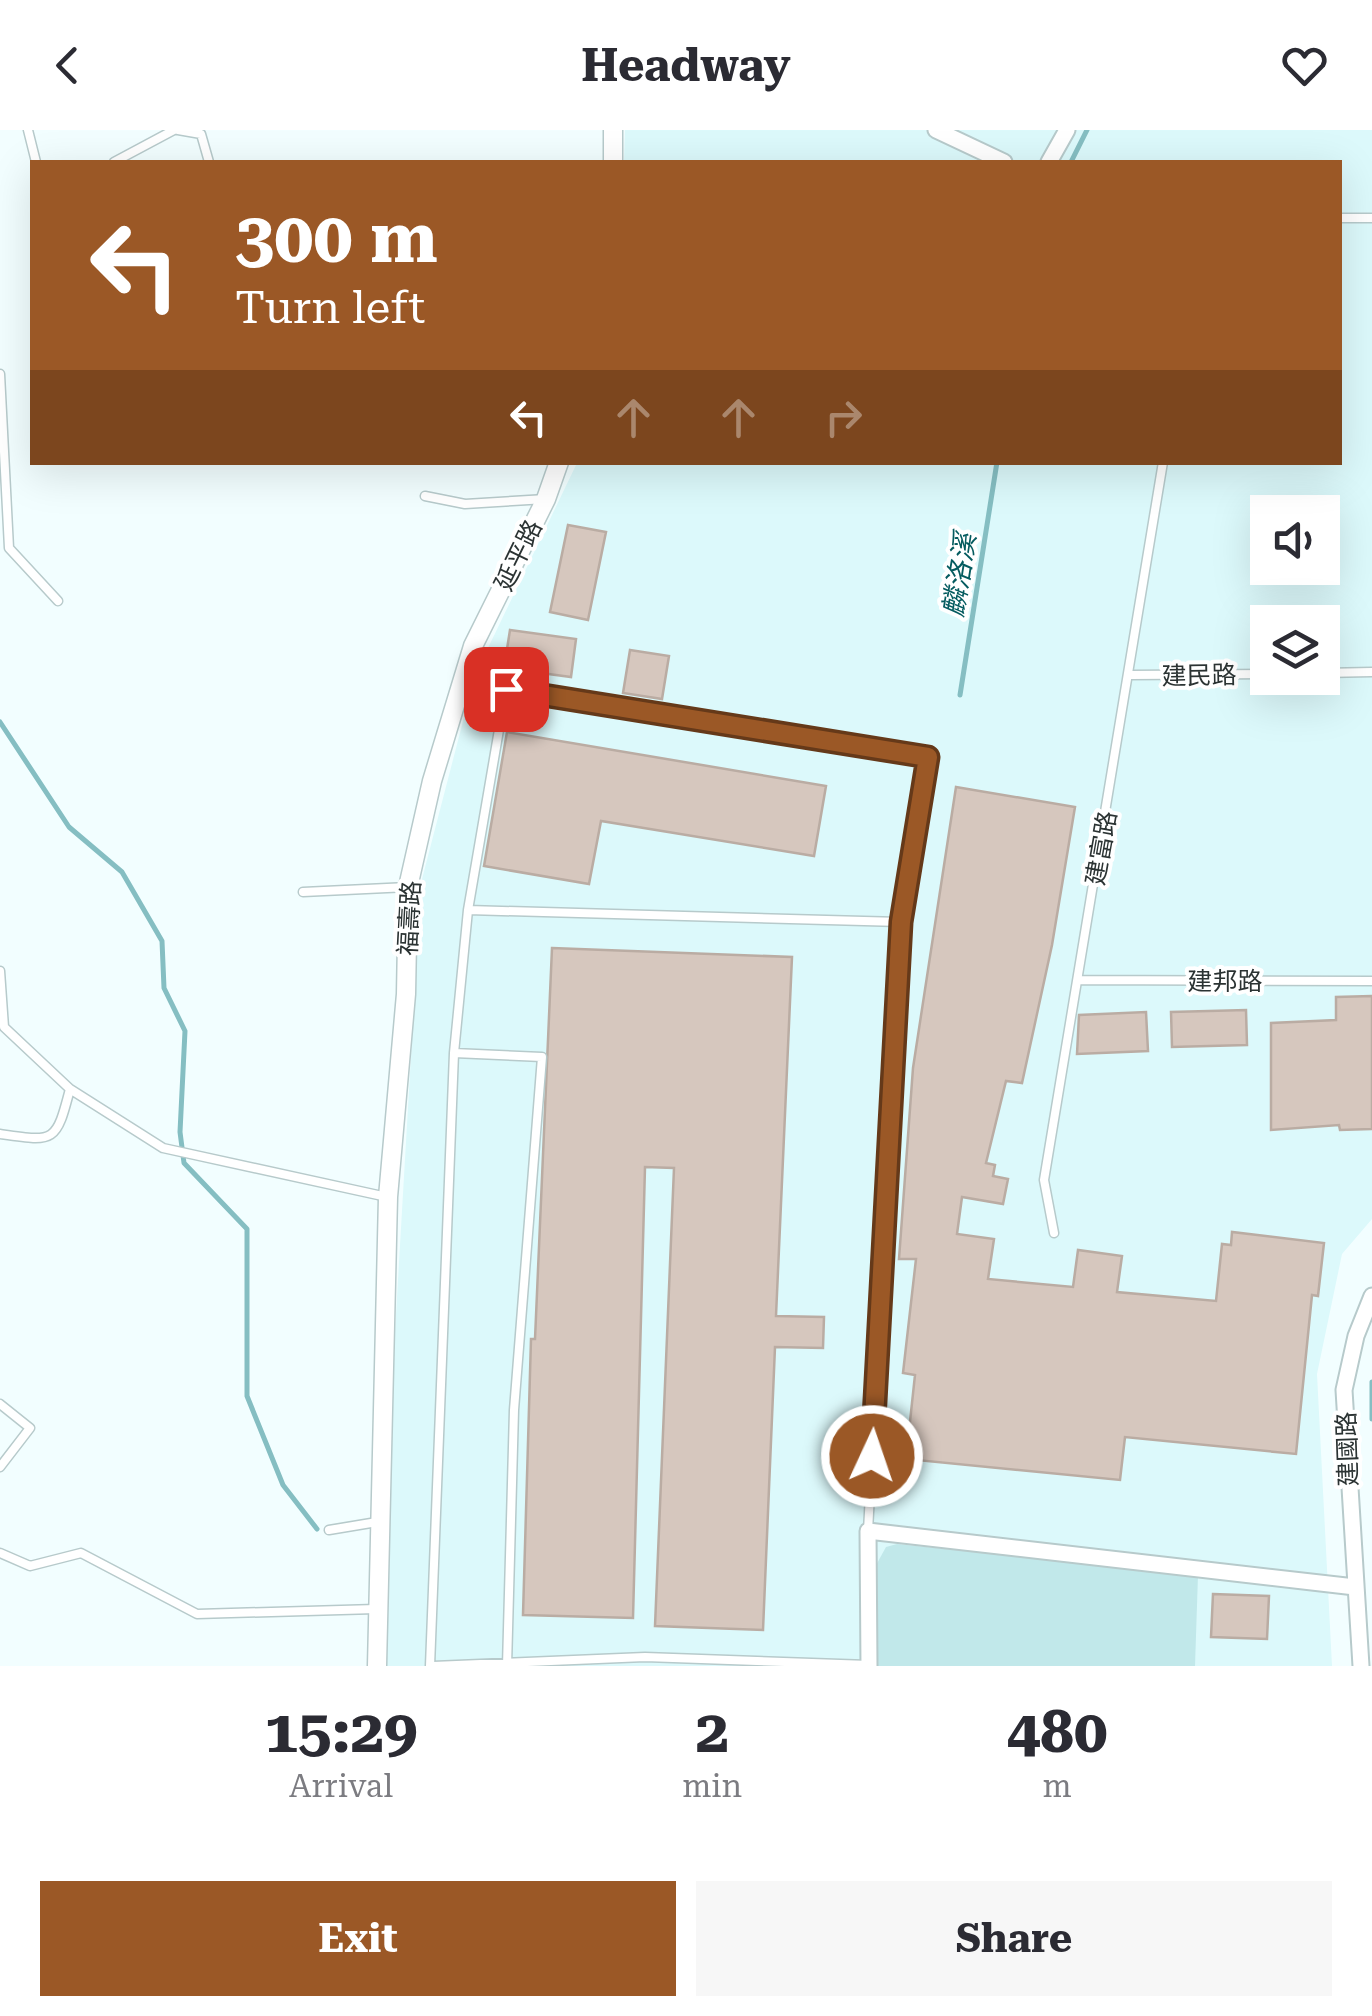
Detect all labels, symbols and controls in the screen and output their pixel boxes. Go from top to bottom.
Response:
icon: back [40,38,95,93]
icon: heart [1277,38,1332,93]
text: Headway [581,39,791,92]
text: 300 m [235,197,438,279]
icon: left [70,200,200,330]
text: Turn left [235,281,425,334]
icon: left [501,390,556,445]
icon: ahead [606,390,661,445]
icon: ahead [711,390,766,445]
icon: right [816,390,871,445]
map controls [1250,495,1340,695]
button: sound [1250,495,1340,585]
street label: 延平路 [489,515,548,595]
water label: 麟洛溪 [937,527,983,619]
button: layers [1250,605,1340,695]
pin [464,647,549,732]
street label: 建民路 [1161,660,1237,691]
icon: arrive [479,662,534,717]
street label: 建富路 [1081,809,1122,888]
street label: 福壽路 [393,880,426,956]
street label: 建邦路 [1187,967,1263,996]
position arrow [820,1404,924,1508]
street label: 建國路 [1332,1411,1363,1487]
text: 15:29 [264,1696,418,1767]
text: 2 [695,1696,729,1767]
text: 480 [1007,1696,1108,1767]
text: Arrival [289,1767,393,1805]
text: min [682,1767,742,1805]
text: m [1043,1767,1072,1805]
button: Exit [40,1881,676,1996]
button: Share [696,1881,1332,1996]

